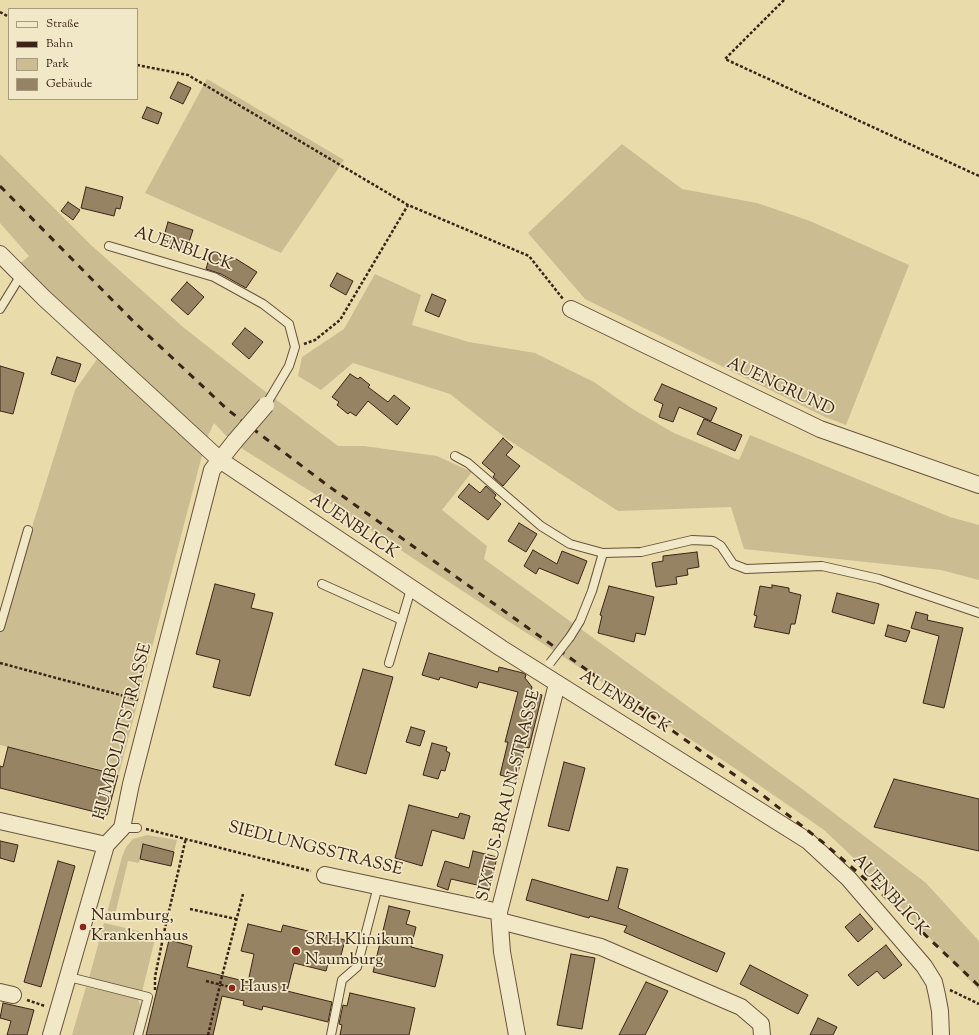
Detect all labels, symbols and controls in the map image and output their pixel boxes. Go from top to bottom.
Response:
legend [8,8,138,100]
text: Straße [46,15,79,33]
text: Bahn [46,35,73,53]
text: Park [46,55,69,73]
text: Gebäude [46,75,92,93]
street label: AUENBLICK [131,224,235,276]
street label: AUENGRUND [723,354,837,422]
street label: AUENBLICK [305,490,401,564]
street label: HUMBOLDTSTRASSE [91,641,157,823]
street label: AUENBLICK [575,667,673,739]
street label: SIXTUS-BRAUN-STRASSE [474,688,546,904]
street label: SIEDLUNGSSTRASSE [226,818,404,882]
street label: AUENBLICK [847,851,931,941]
place label: Naumburg, Krankenhaus [91,907,188,947]
marker: Naumburg, Krankenhaus [78,922,88,932]
place label: SRH Klinikum Naumburg [305,931,414,971]
marker: SRH Klinikum Naumburg [290,945,302,957]
place label: Haus 1 [240,978,287,998]
marker: Haus 1 [227,983,237,993]

